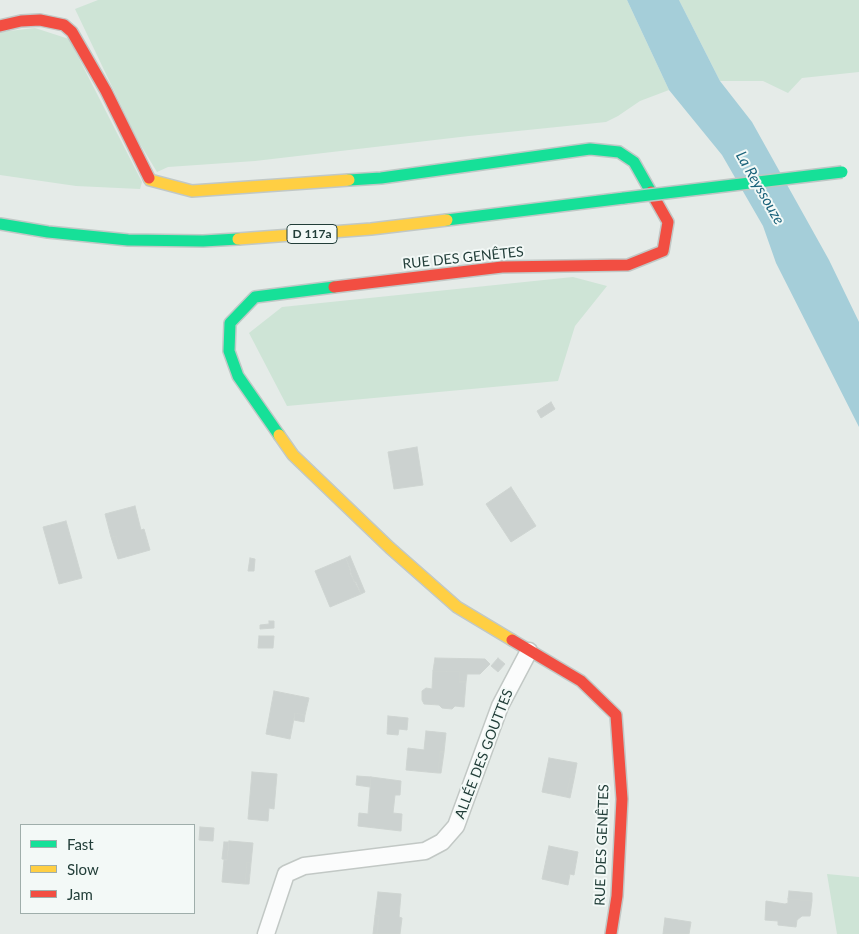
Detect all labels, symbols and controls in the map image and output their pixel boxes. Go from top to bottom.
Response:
water label: La Reyssouze [732,148,788,228]
road number: D 117a [287,224,337,243]
street label: RUE DES GENÊTES [402,243,524,273]
street label: ALLÉE DES GOUTTES [452,687,516,821]
street label: RUE DES GENÊTES [591,784,613,906]
legend [20,824,195,914]
text: Fast [67,835,94,853]
text: Slow [67,860,99,878]
text: Jam [67,885,93,903]

